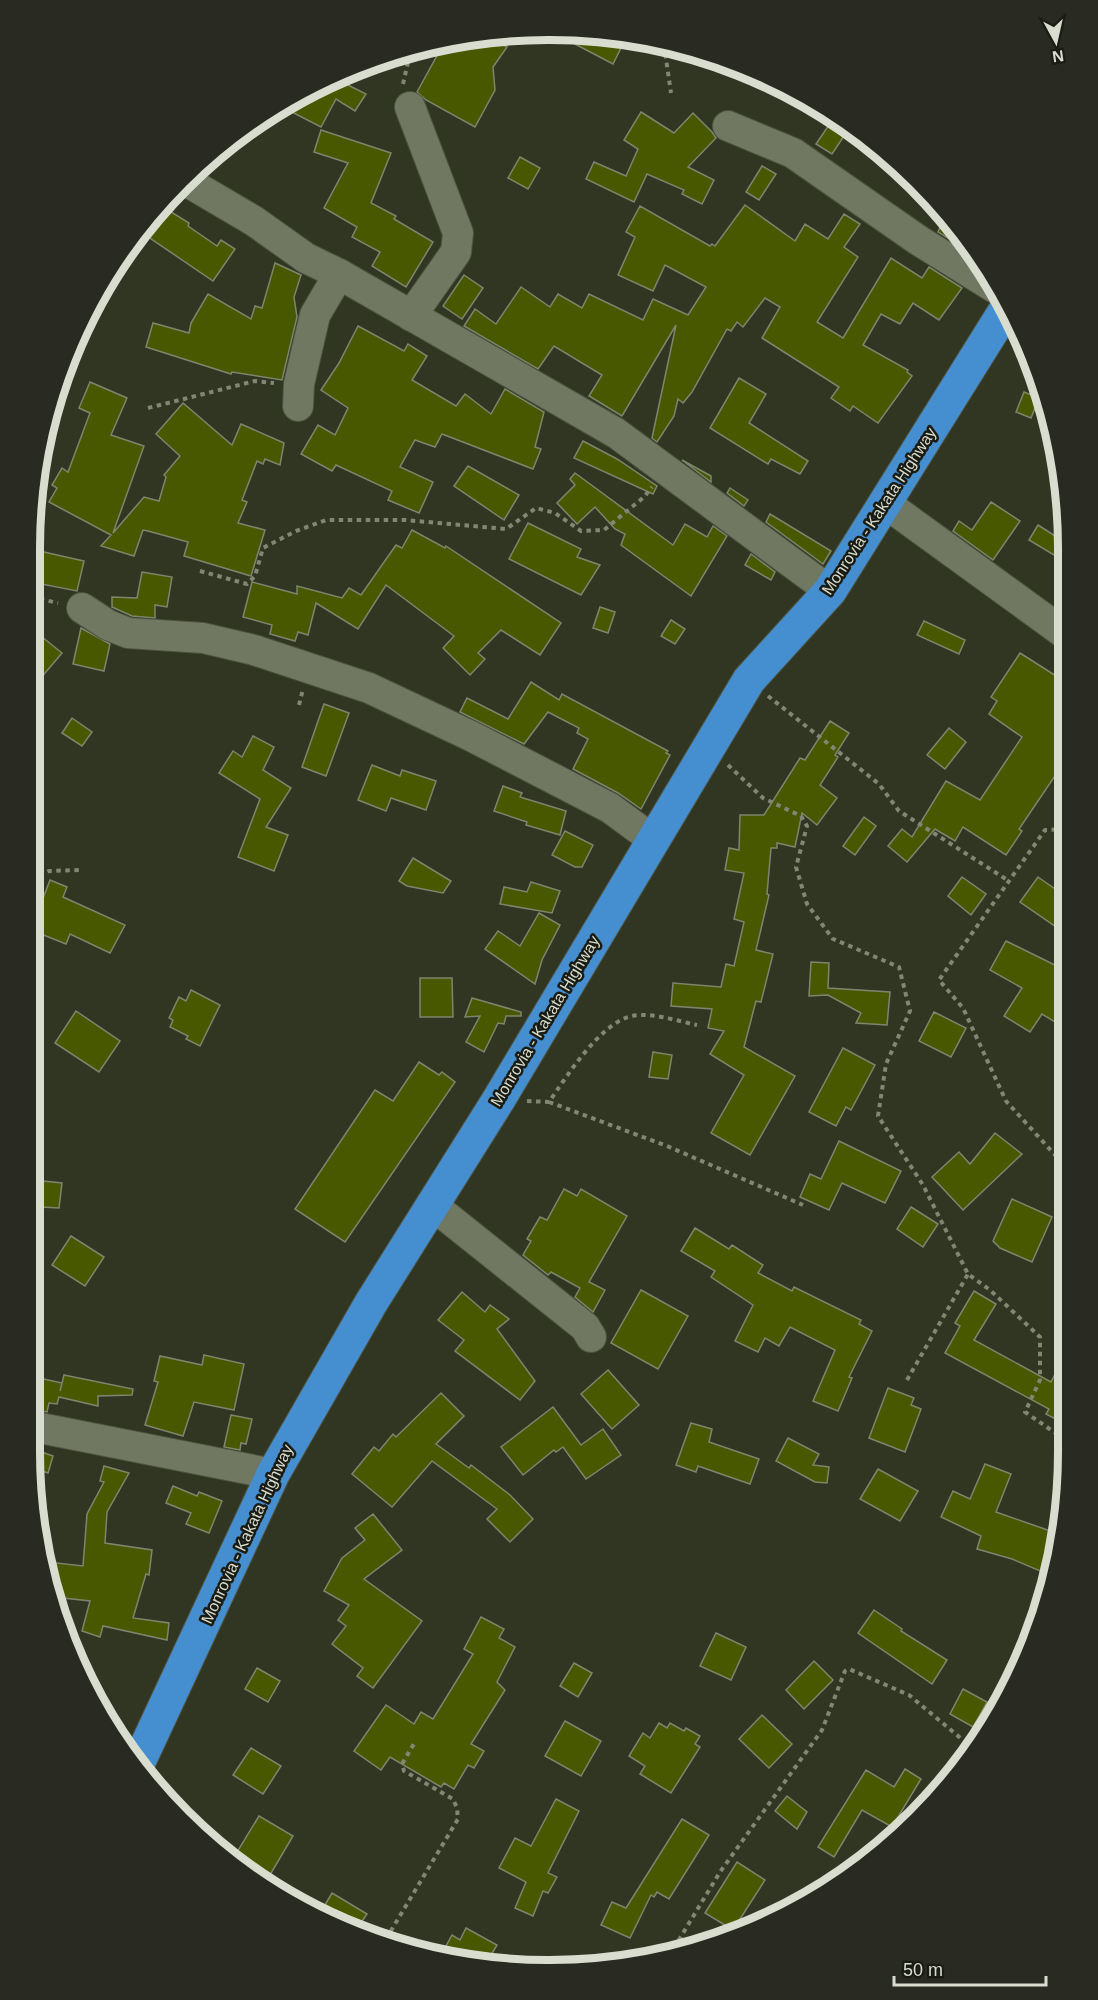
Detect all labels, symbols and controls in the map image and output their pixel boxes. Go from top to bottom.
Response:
north arrow [1026,12,1086,72]
text: N [1051,47,1065,66]
street label: Monrovia - Kakata Highway [819,424,939,598]
street label: Monrovia - Kakata Highway [487,933,603,1109]
street label: Monrovia - Kakata Highway [198,1442,296,1626]
scale bar [894,1949,1046,1987]
text: 50 m [903,1960,943,1980]

